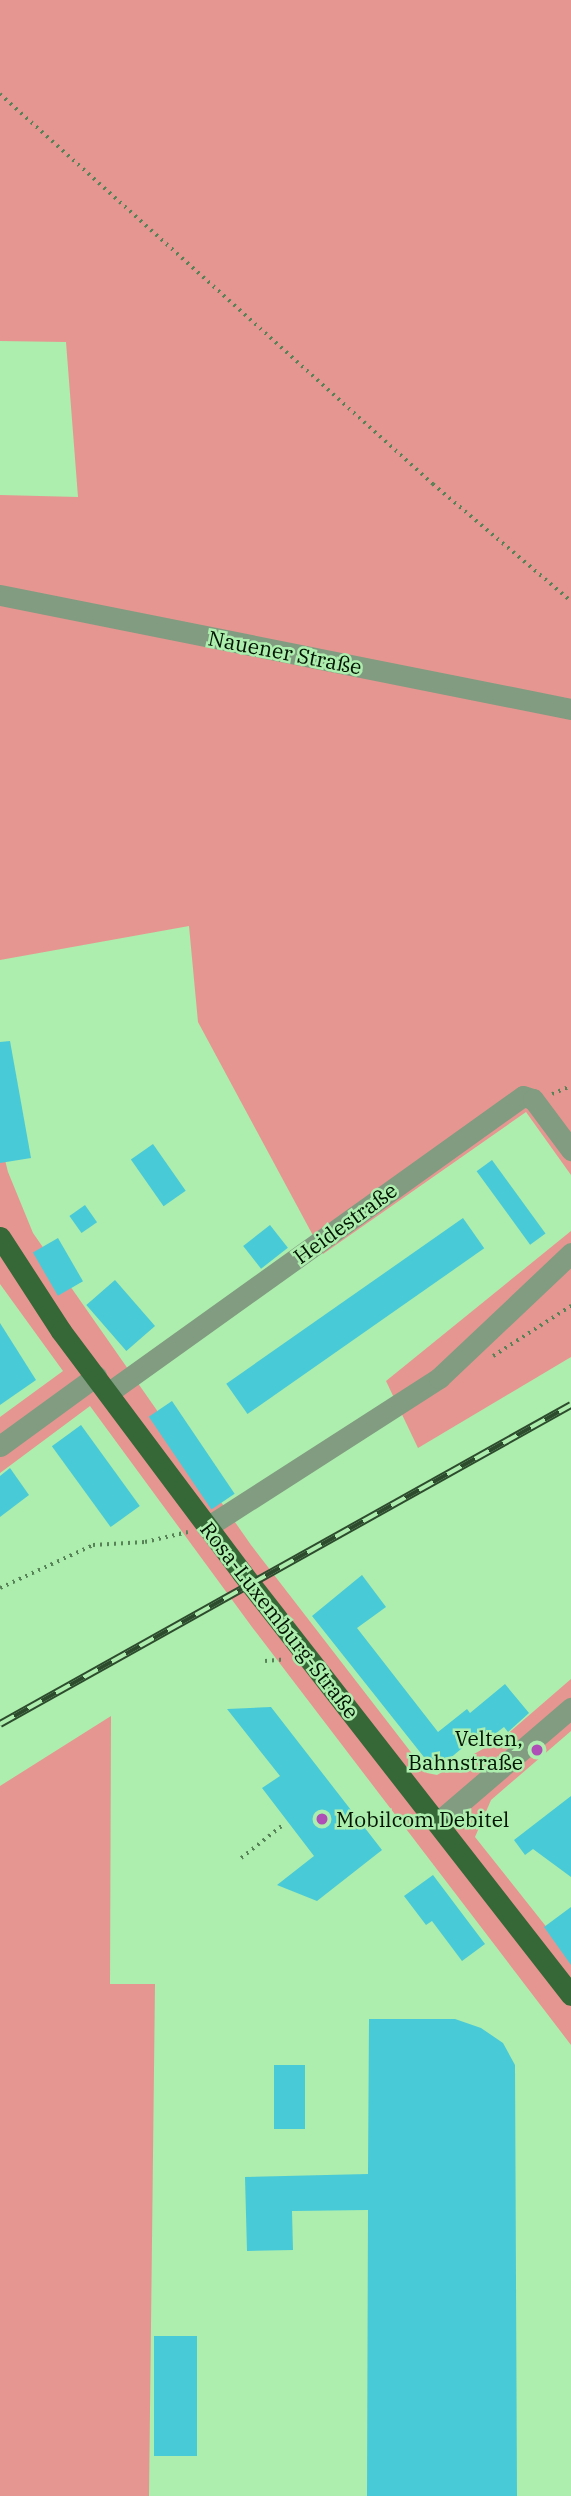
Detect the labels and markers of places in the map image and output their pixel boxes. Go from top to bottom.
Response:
place label: Velten, Bahnstraße [408,1725,523,1775]
marker: Velten, Bahnstraße [529,1742,545,1758]
place label: Mobilcom Debitel [336,1806,509,1832]
marker: Mobilcom Debitel [314,1811,330,1827]

